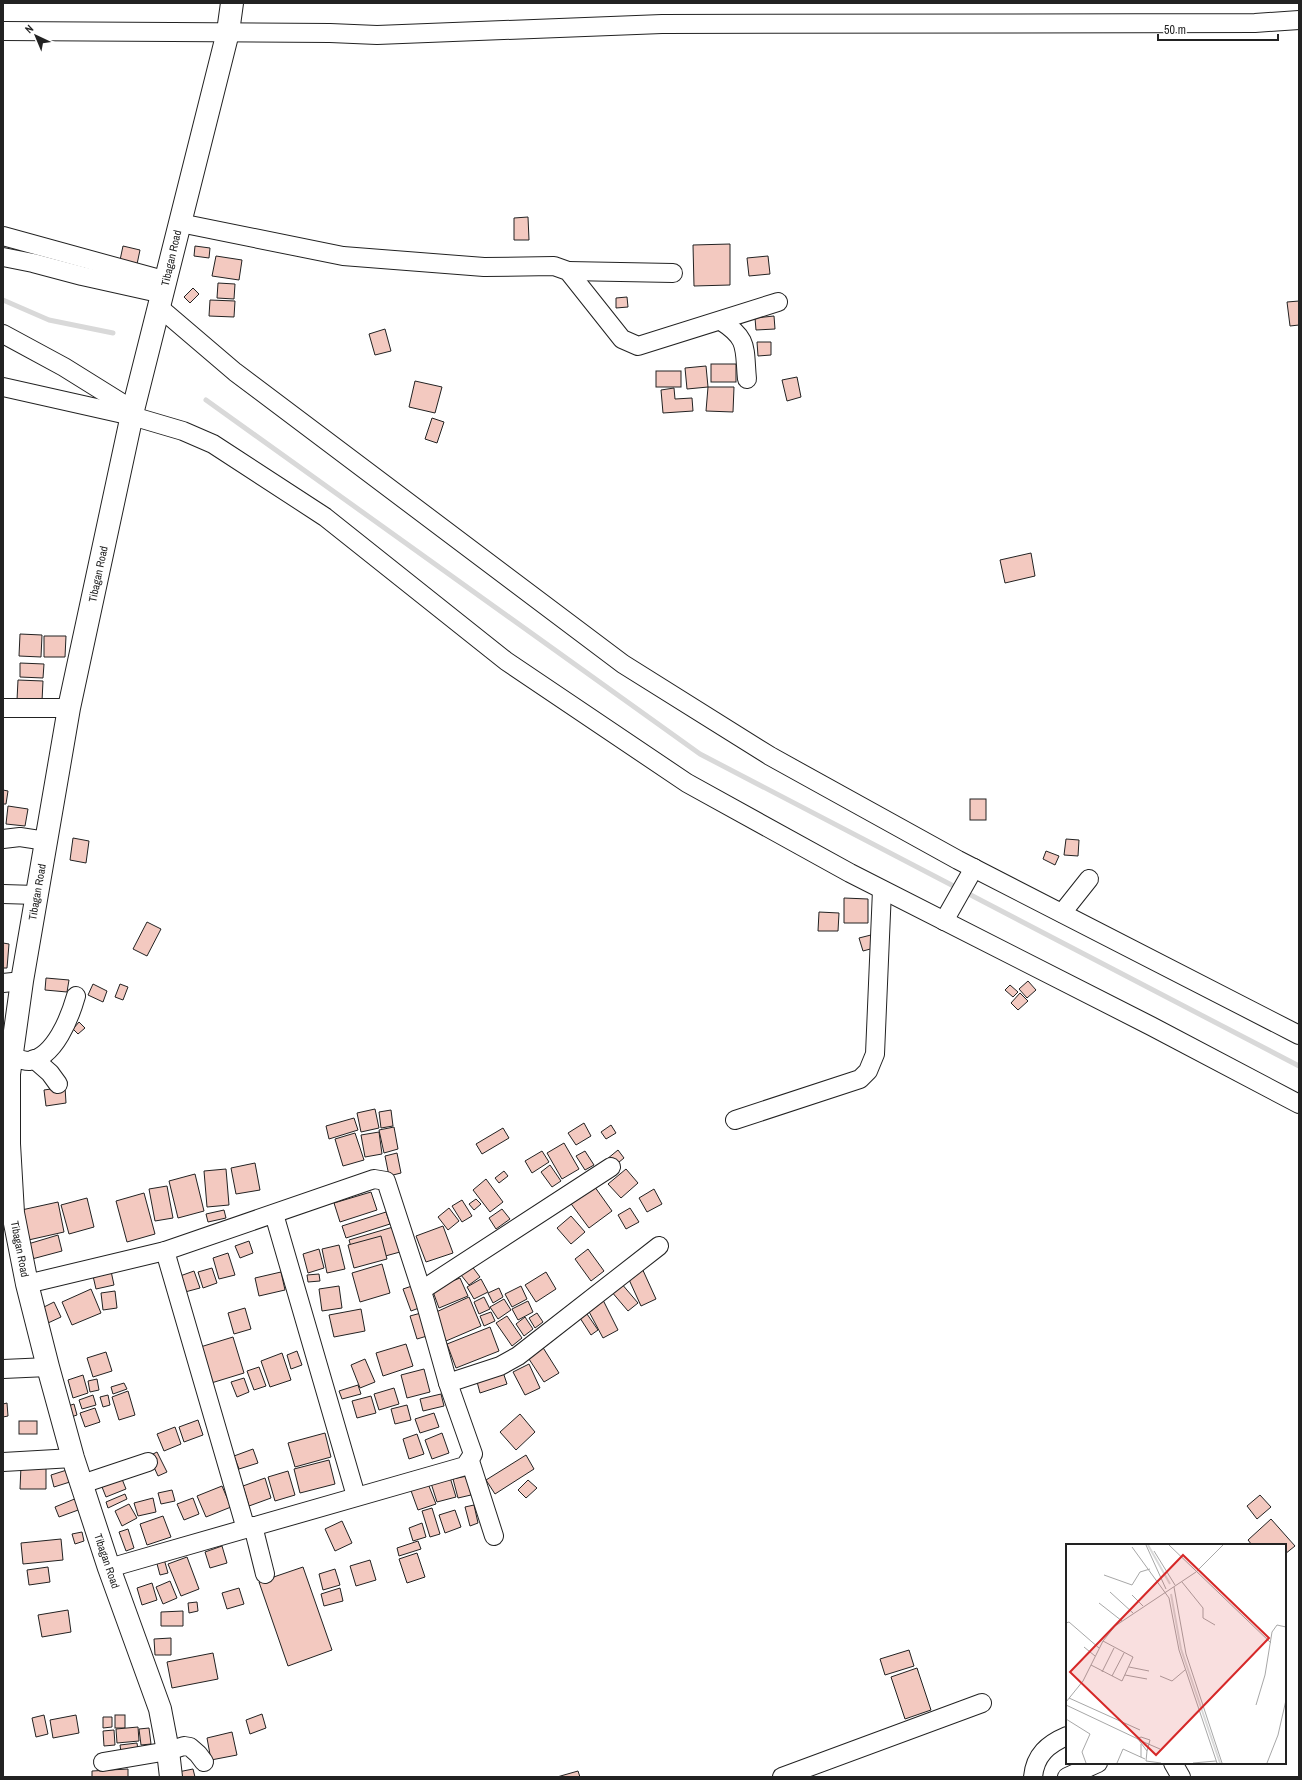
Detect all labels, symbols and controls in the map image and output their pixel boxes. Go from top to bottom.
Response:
north arrow [16,16,56,56]
scale bar [1158,16,1278,42]
text: N [22,22,36,36]
text: 50 m [1164,22,1186,38]
street label: Tibagan Road [158,229,184,287]
street label: Tibagan Road [85,545,111,603]
street label: Tibagan Road [25,863,49,921]
street label: Tibagan Road [8,1220,32,1278]
street label: Tibagan Road [91,1532,123,1590]
inset map [1066,1544,1286,1764]

